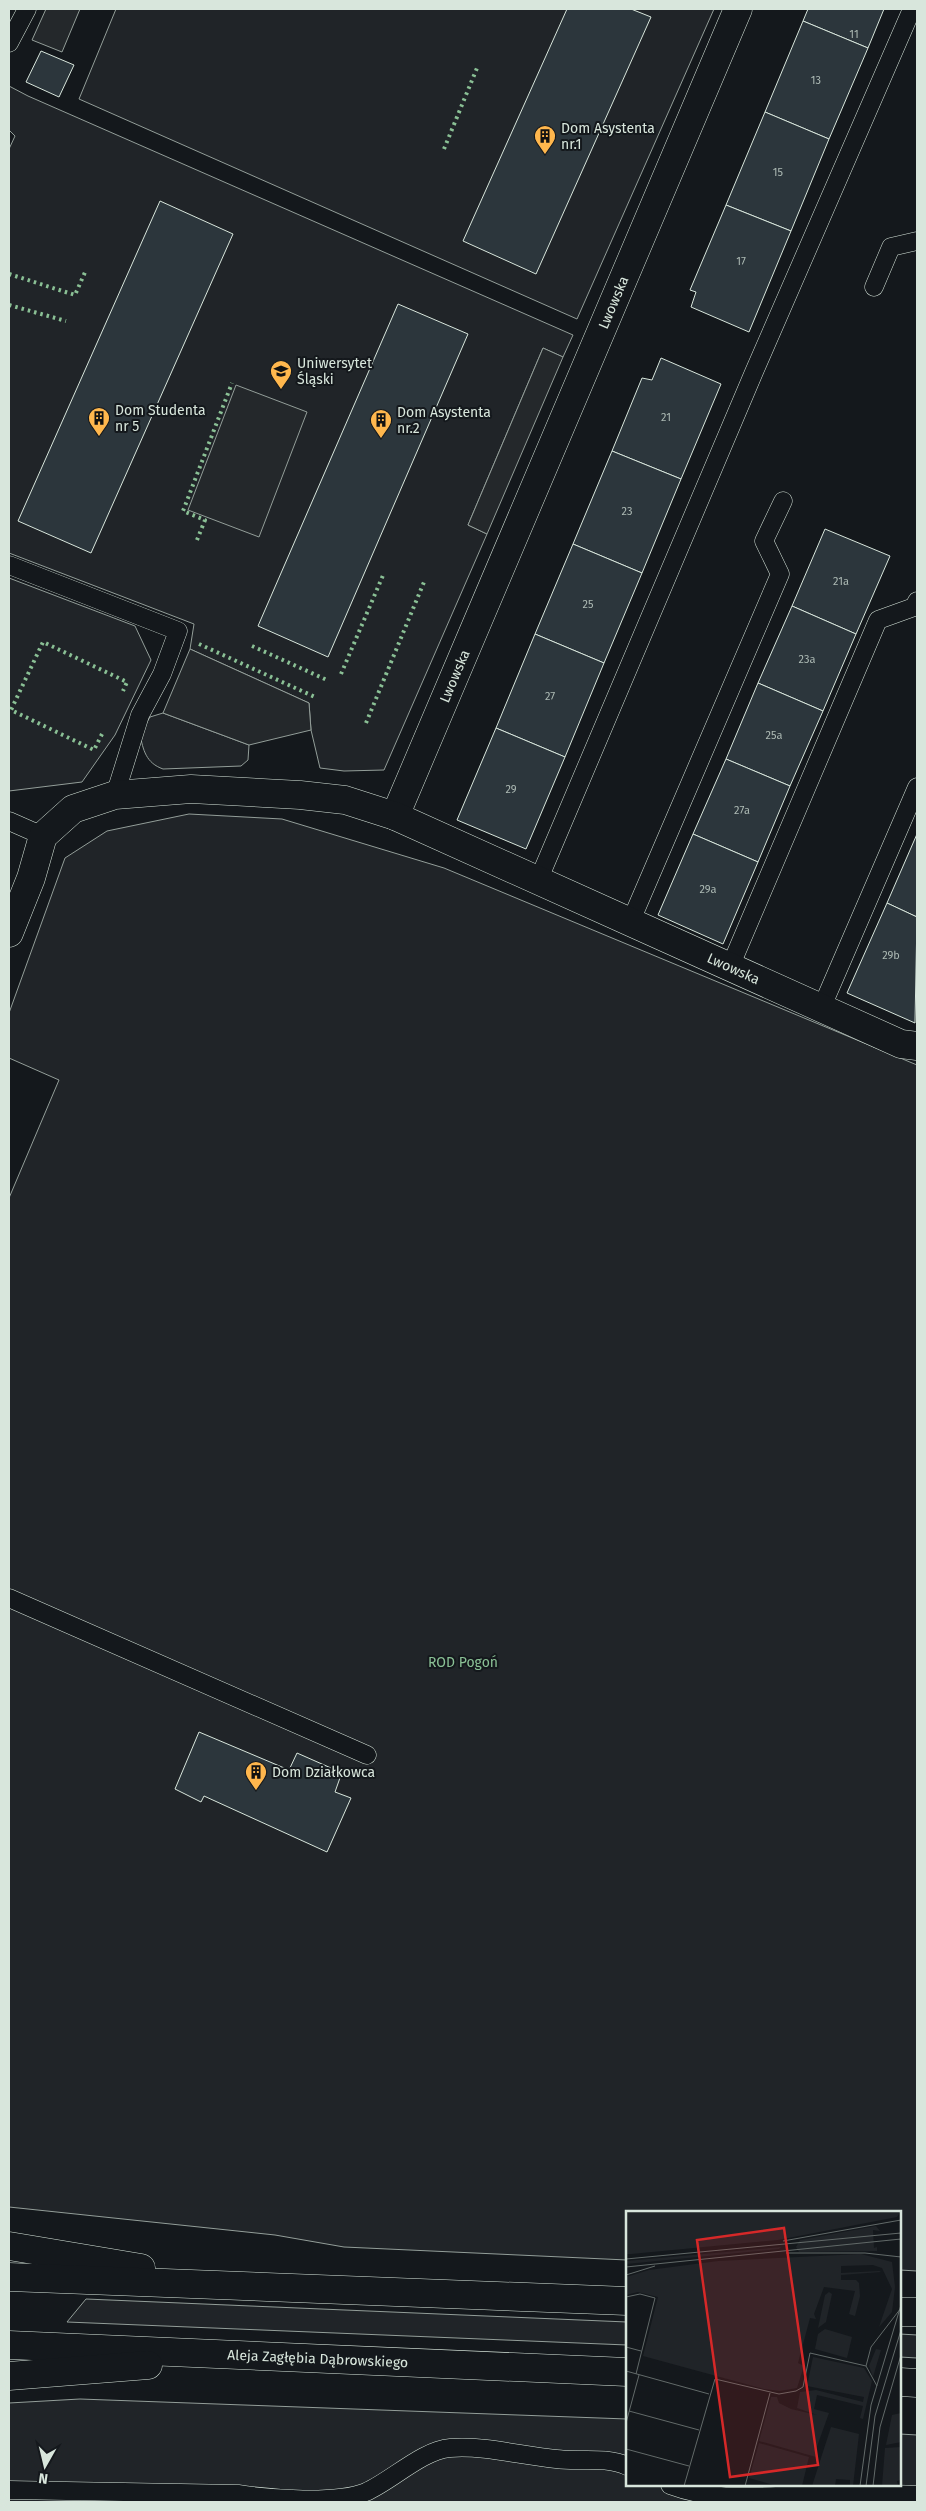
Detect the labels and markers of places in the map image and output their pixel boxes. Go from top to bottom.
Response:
place label: Dom Asystenta nr.1 [561,120,655,153]
building icon: Dom Asystenta nr.1 [533,124,557,155]
place label: Uniwersytet Śląski [297,355,373,388]
school or university icon: Uniwersytet Śląski [269,359,293,390]
place label: Dom Studenta nr 5 [115,402,206,435]
place label: Dom Asystenta nr.2 [397,404,491,437]
building icon: Dom Studenta nr 5 [87,406,111,437]
building icon: Dom Asystenta nr.2 [369,408,393,439]
building icon: Dom Działkowca [244,1760,268,1791]
place label: Dom Działkowca [272,1764,375,1781]

